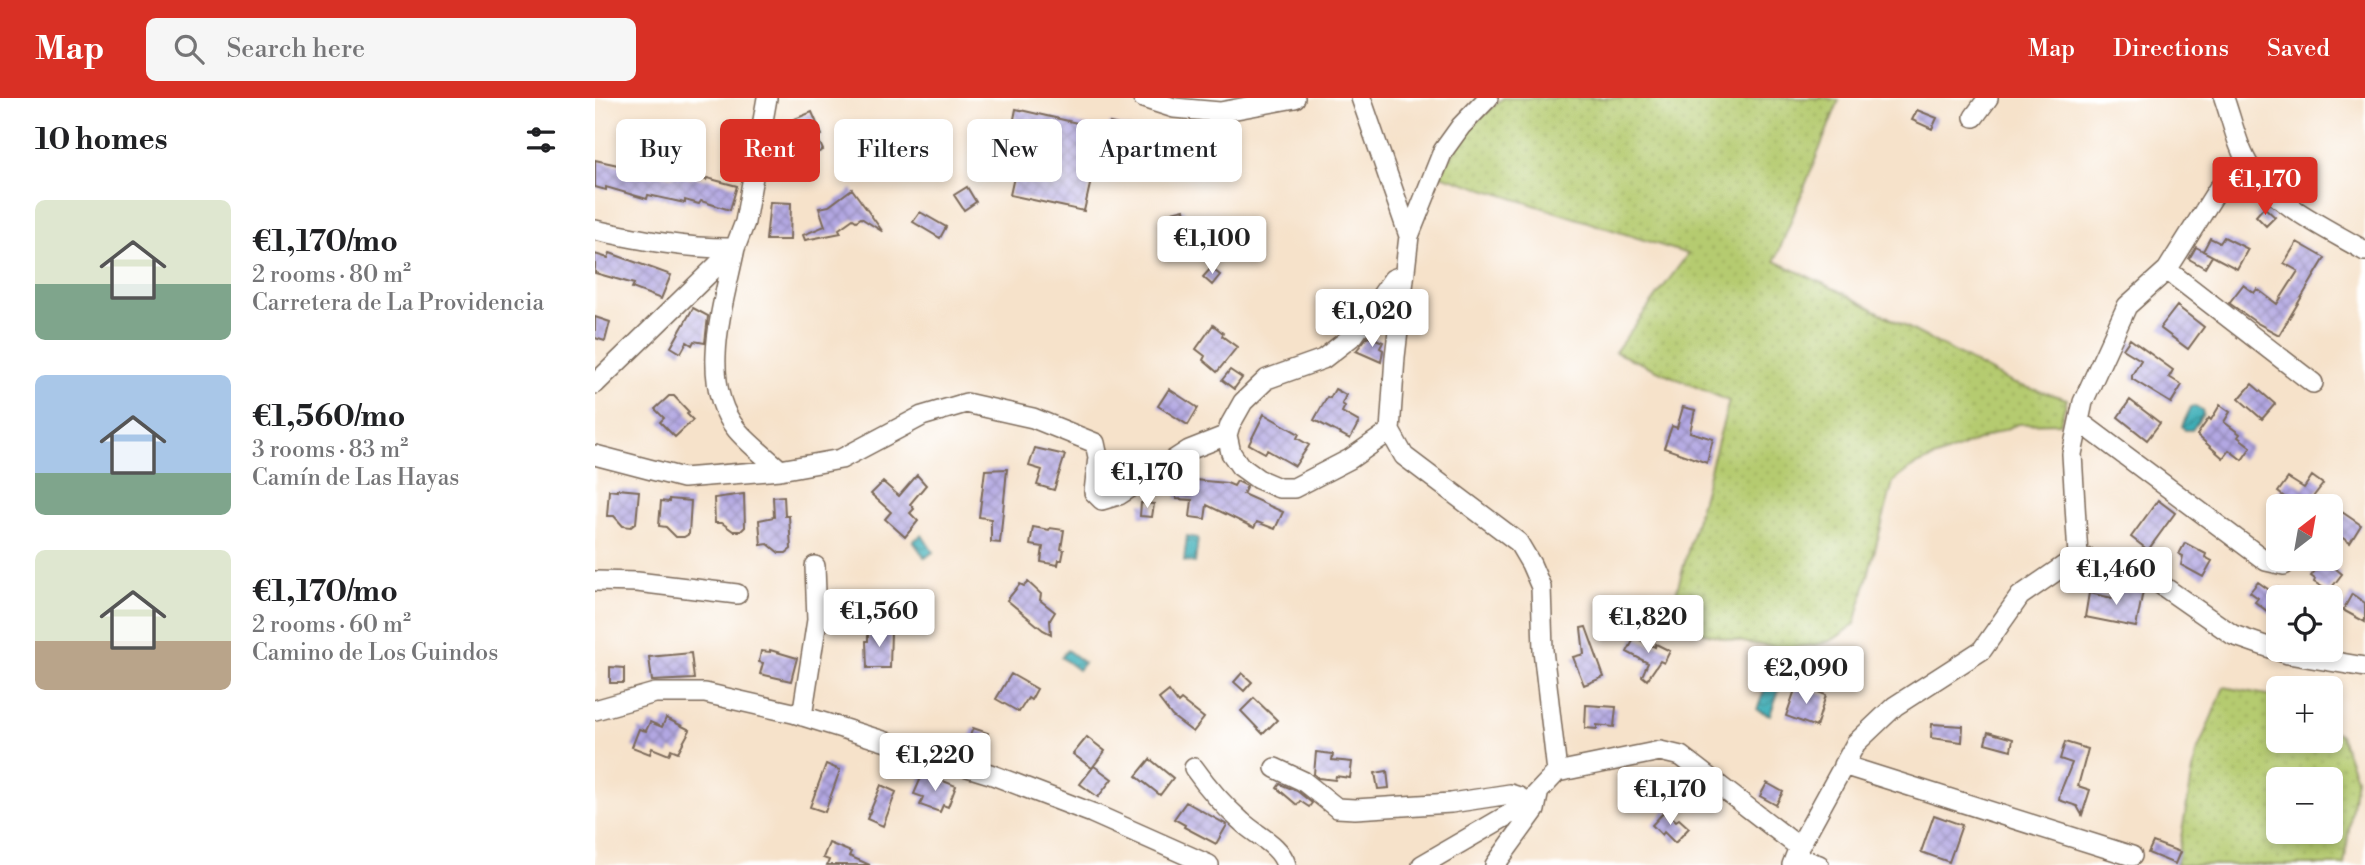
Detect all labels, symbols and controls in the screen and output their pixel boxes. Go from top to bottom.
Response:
search box [146,18,636,81]
text: Map [35,29,104,70]
icon: search [170,30,208,68]
text: Search here [226,33,365,65]
text: Map [2028,34,2075,64]
text: Directions [2113,34,2229,64]
text: Saved [2267,34,2330,64]
chip: Buy [616,119,706,182]
chip: Rent [720,119,820,182]
chip: Filters [834,119,953,182]
chip: New [967,119,1062,182]
chip: Apartment [1076,119,1242,182]
text: 10 homes [35,121,168,159]
icon: filters [522,121,560,159]
pin: €1,170 [2208,158,2322,217]
text: €1,170 [2229,166,2301,194]
pin: €1,100 [1155,216,1269,276]
text: €1,170/mo [252,223,398,261]
text: €1,100 [1173,225,1251,253]
icon: home [91,228,175,312]
text: 2 rooms · 80 m² [252,261,411,289]
text: Carretera de La Providencia [252,289,544,317]
pin: €1,020 [1315,289,1429,349]
text: €1,020 [1332,298,1412,326]
text: €1,560/mo [252,398,406,436]
icon: home [91,403,175,487]
text: 3 rooms · 83 m² [252,436,408,464]
pin: €1,170 [1090,450,1204,510]
text: €1,170 [1111,459,1183,487]
text: Camín de Las Hayas [252,464,459,492]
north arrow [2266,494,2343,570]
map controls [2266,494,2343,844]
pin: €1,460 [2059,547,2173,607]
text: €1,460 [2076,556,2156,584]
text: €1,170/mo [252,573,398,611]
icon: home [91,578,175,662]
button: locate [2266,585,2343,662]
pin: €1,560 [822,589,936,649]
pin: €1,820 [1591,596,1705,655]
text: €1,560 [840,598,918,626]
text: €1,820 [1608,604,1688,632]
text: 2 rooms · 60 m² [252,611,411,639]
text: Camino de Los Guindos [252,639,498,667]
pin: €2,090 [1749,646,1863,706]
text: €2,090 [1764,655,1848,683]
button: + [2266,676,2343,753]
pin: €1,220 [878,734,992,793]
text: €1,220 [896,742,974,770]
button: − [2266,767,2343,844]
pin: €1,170 [1613,768,1727,827]
text: €1,170 [1634,776,1706,804]

